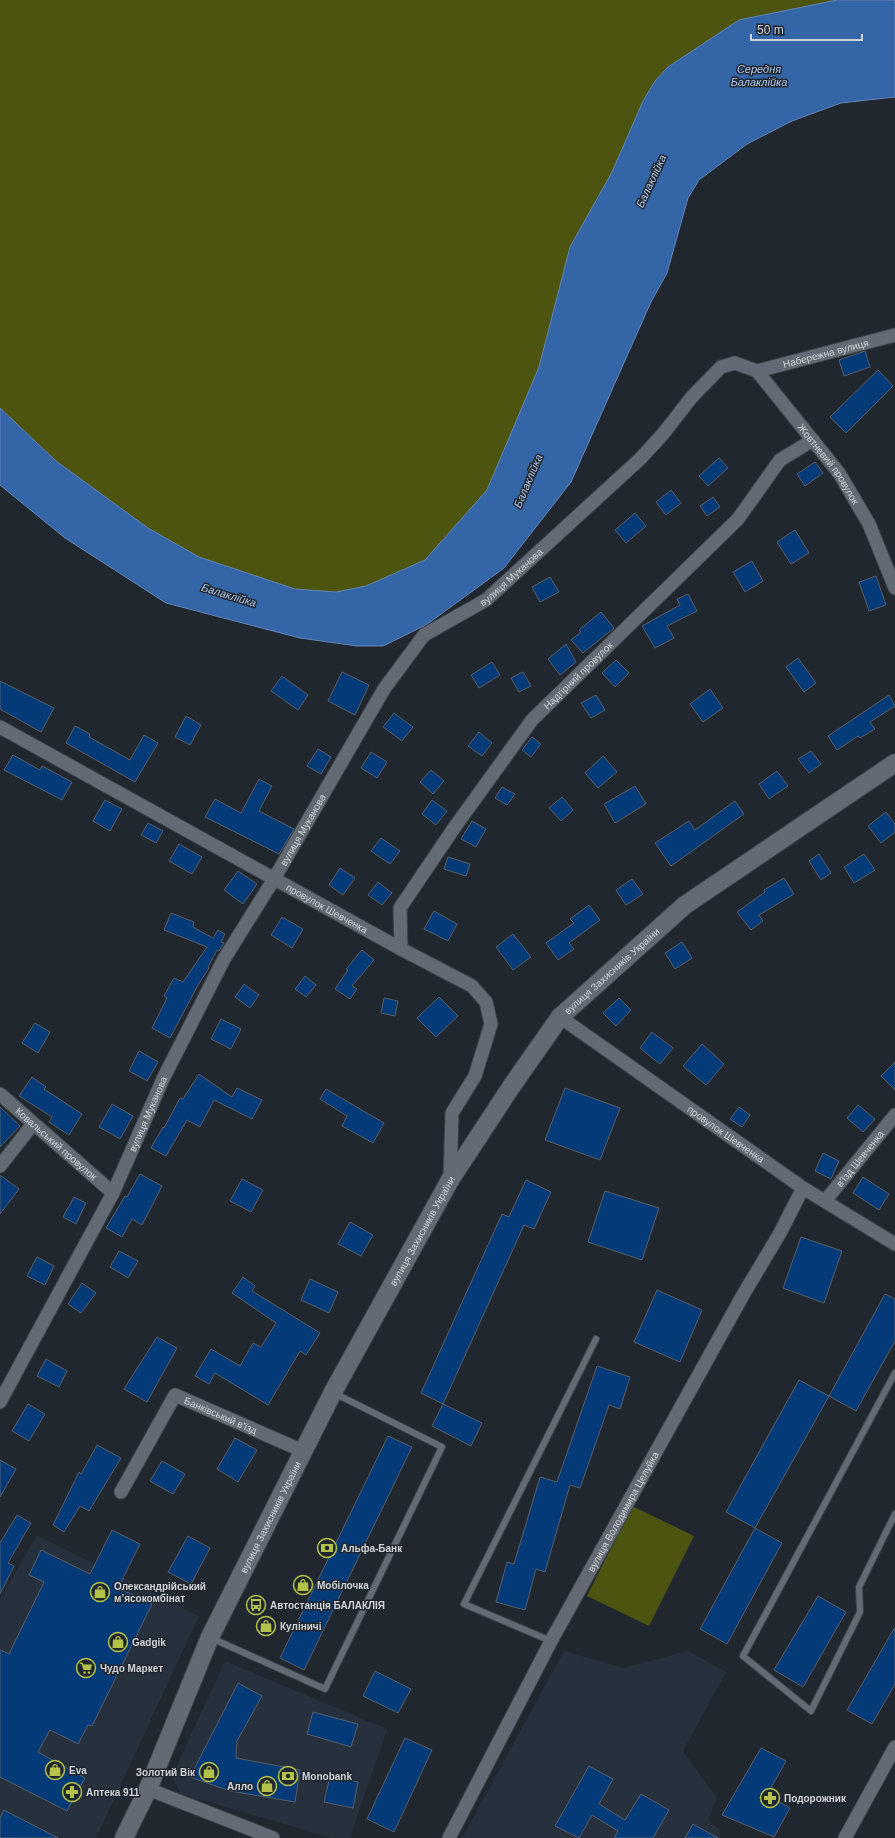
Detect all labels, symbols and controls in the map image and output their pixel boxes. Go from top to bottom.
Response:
scale bar [751,16,862,42]
text: 50 m [757,23,784,37]
water label: Середня Балаклійка [731,63,787,88]
water label: Балаклійка [634,153,668,209]
street label: Набережна вулиця [782,337,870,370]
street label: Жовтневий провулок [796,421,862,507]
water label: Балаклійка [511,453,545,509]
street label: вулиця Муканова [478,545,545,608]
water label: Балаклійка [200,581,258,609]
street label: Надгірний провулок [541,639,615,711]
street label: вулиця Муканова [278,792,328,867]
street label: провулок Шевченка [285,881,370,935]
street label: вулиця Захисників України [562,925,661,1016]
street label: вулиця Муканова [126,1074,169,1153]
street label: провулок Шевченка [686,1103,767,1165]
street label: Ковальський провулок [14,1105,100,1182]
street label: в'їзд Шевченка [834,1128,886,1189]
street label: вулиця Захисників України [387,1174,457,1288]
street label: Банківський в'їзд [183,1394,259,1436]
street label: вулиця Володимира Целуйка [585,1449,661,1573]
street label: вулиця Захисників України [238,1459,303,1575]
bank icon: Альфа-Банк [316,1537,338,1559]
place label: Альфа-Банк [341,1543,403,1554]
shop icon: Мобілочка [292,1574,314,1596]
place label: Мобілочка [317,1580,369,1591]
shop icon: Олександрійський мʼясокомбінат [89,1581,111,1603]
place label: Олександрійський мʼясокомбінат [114,1581,206,1604]
bus stop icon: Автостанція БАЛАКЛІЯ [245,1594,267,1616]
place label: Автостанція БАЛАКЛІЯ [270,1600,385,1611]
shop icon: Куліничі [255,1615,277,1637]
place label: Куліничі [280,1621,322,1632]
shop icon: Gadgik [107,1631,129,1653]
place label: Gadgik [132,1637,166,1648]
supermarket icon: Чудо Маркет [75,1657,97,1679]
place label: Чудо Маркет [100,1663,163,1674]
shop icon: Eva [44,1759,66,1781]
shop icon: Золотий Вік [198,1761,220,1783]
place label: Eva [69,1765,87,1776]
bank icon: Monobank [277,1765,299,1787]
place label: Золотий Вік [136,1767,196,1778]
place label: Monobank [302,1771,352,1782]
shop icon: Алло [256,1775,278,1797]
pharmacy icon: Аптека 911 [61,1781,83,1803]
place label: Алло [227,1781,253,1792]
place label: Аптека 911 [86,1787,140,1798]
pharmacy icon: Подорожник [759,1787,781,1809]
place label: Подорожник [784,1793,847,1804]

